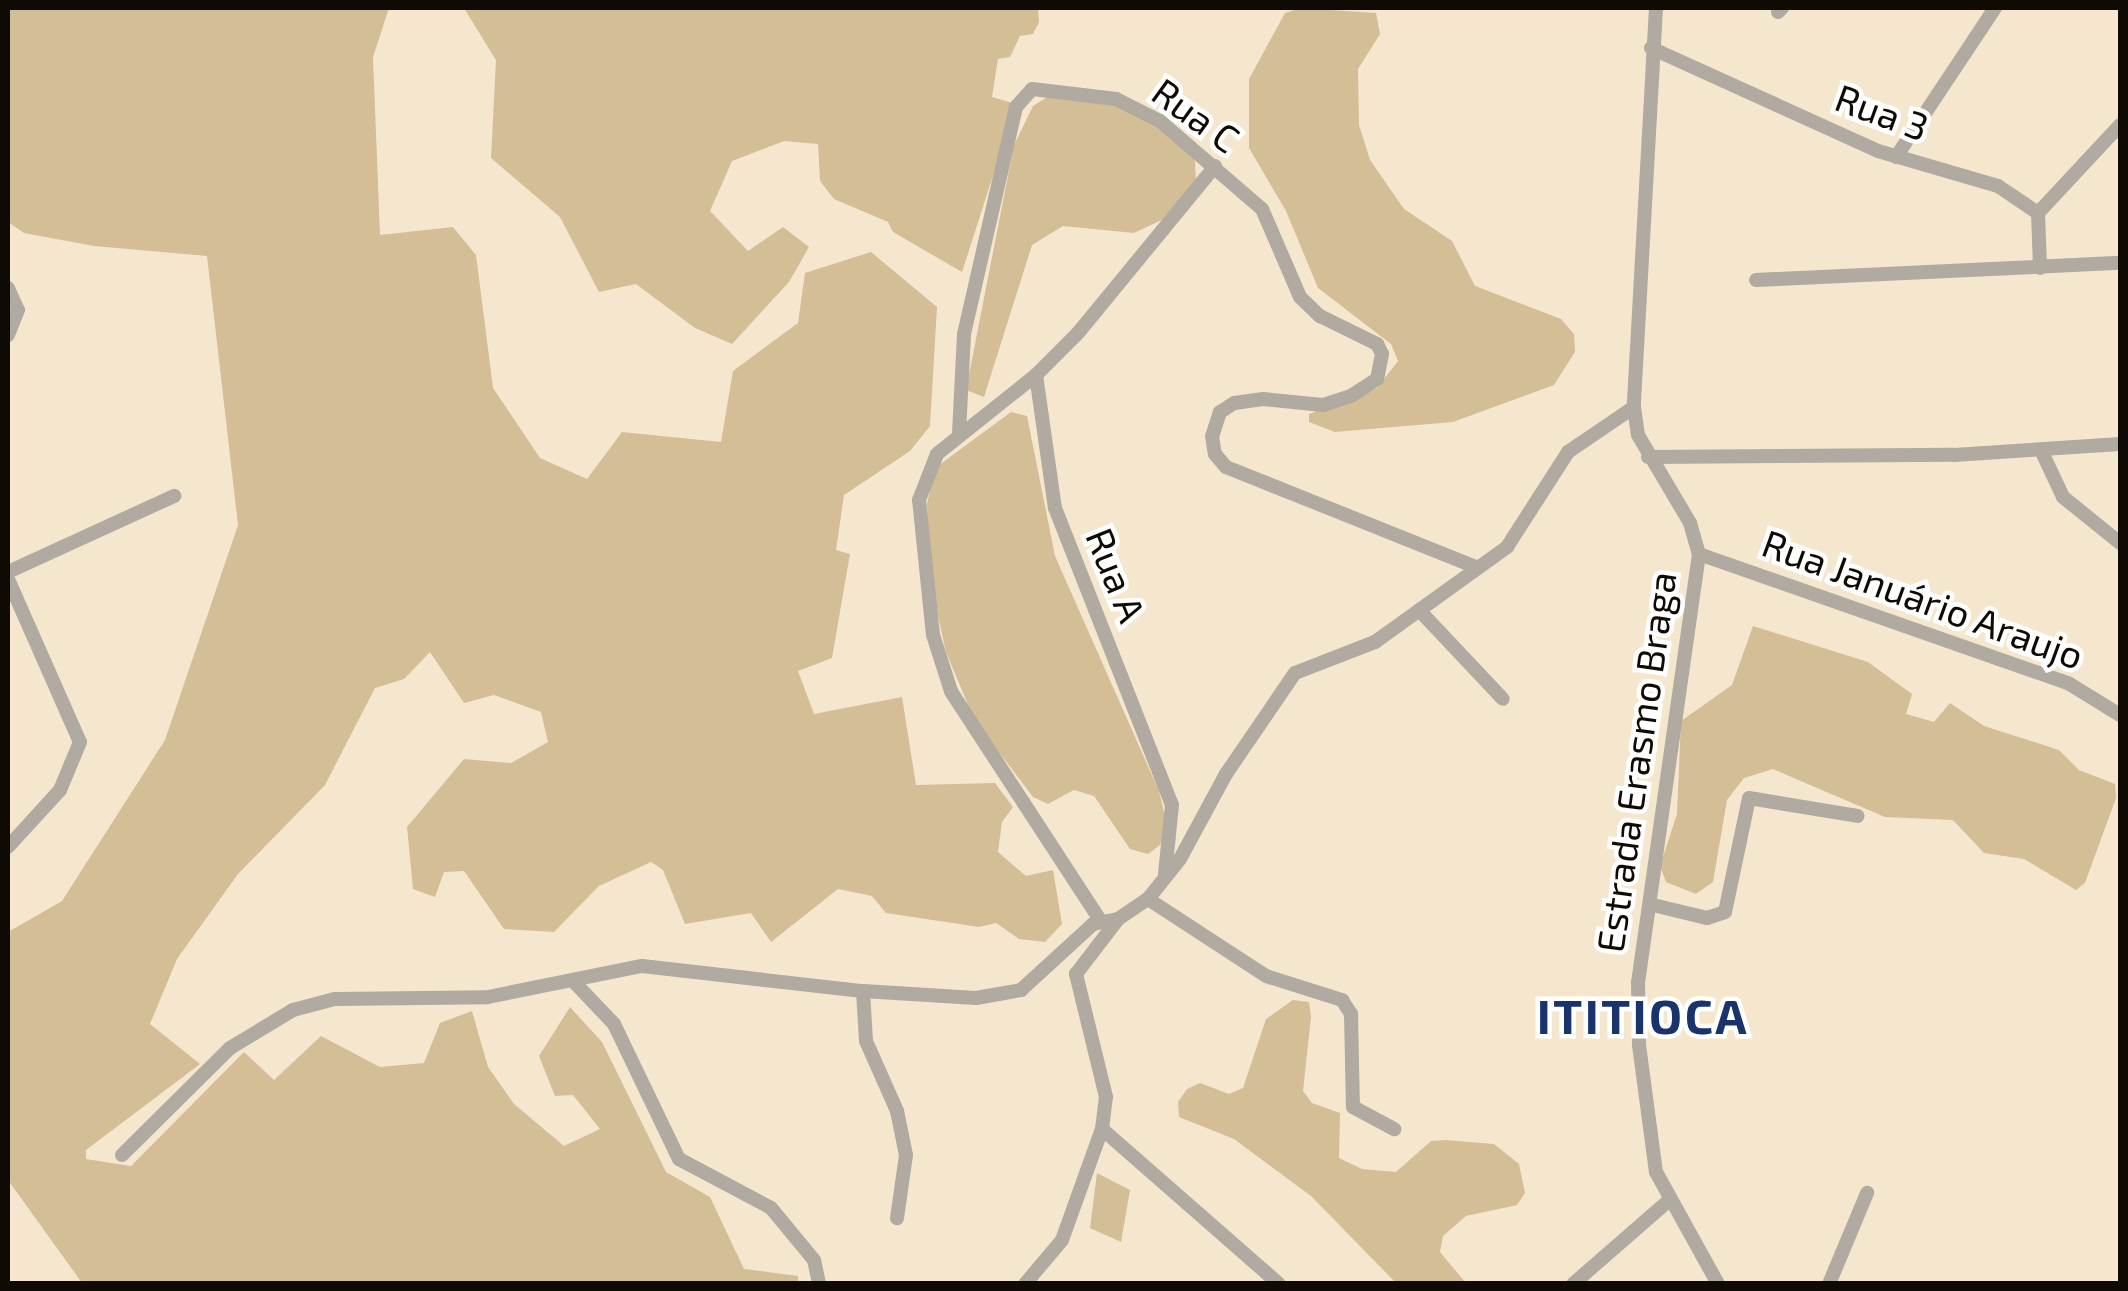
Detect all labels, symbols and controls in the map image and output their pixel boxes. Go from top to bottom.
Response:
street label: Rua C [1144,68,1248,162]
street label: Rua 3 [1829,74,1935,150]
street label: Rua Januário Araujo [1755,519,2091,679]
street label: Rua A [1076,521,1156,629]
street label: Estrada Erasmo Braga [1587,569,1685,955]
district label: ITITIOCA [1537,987,1749,1045]

